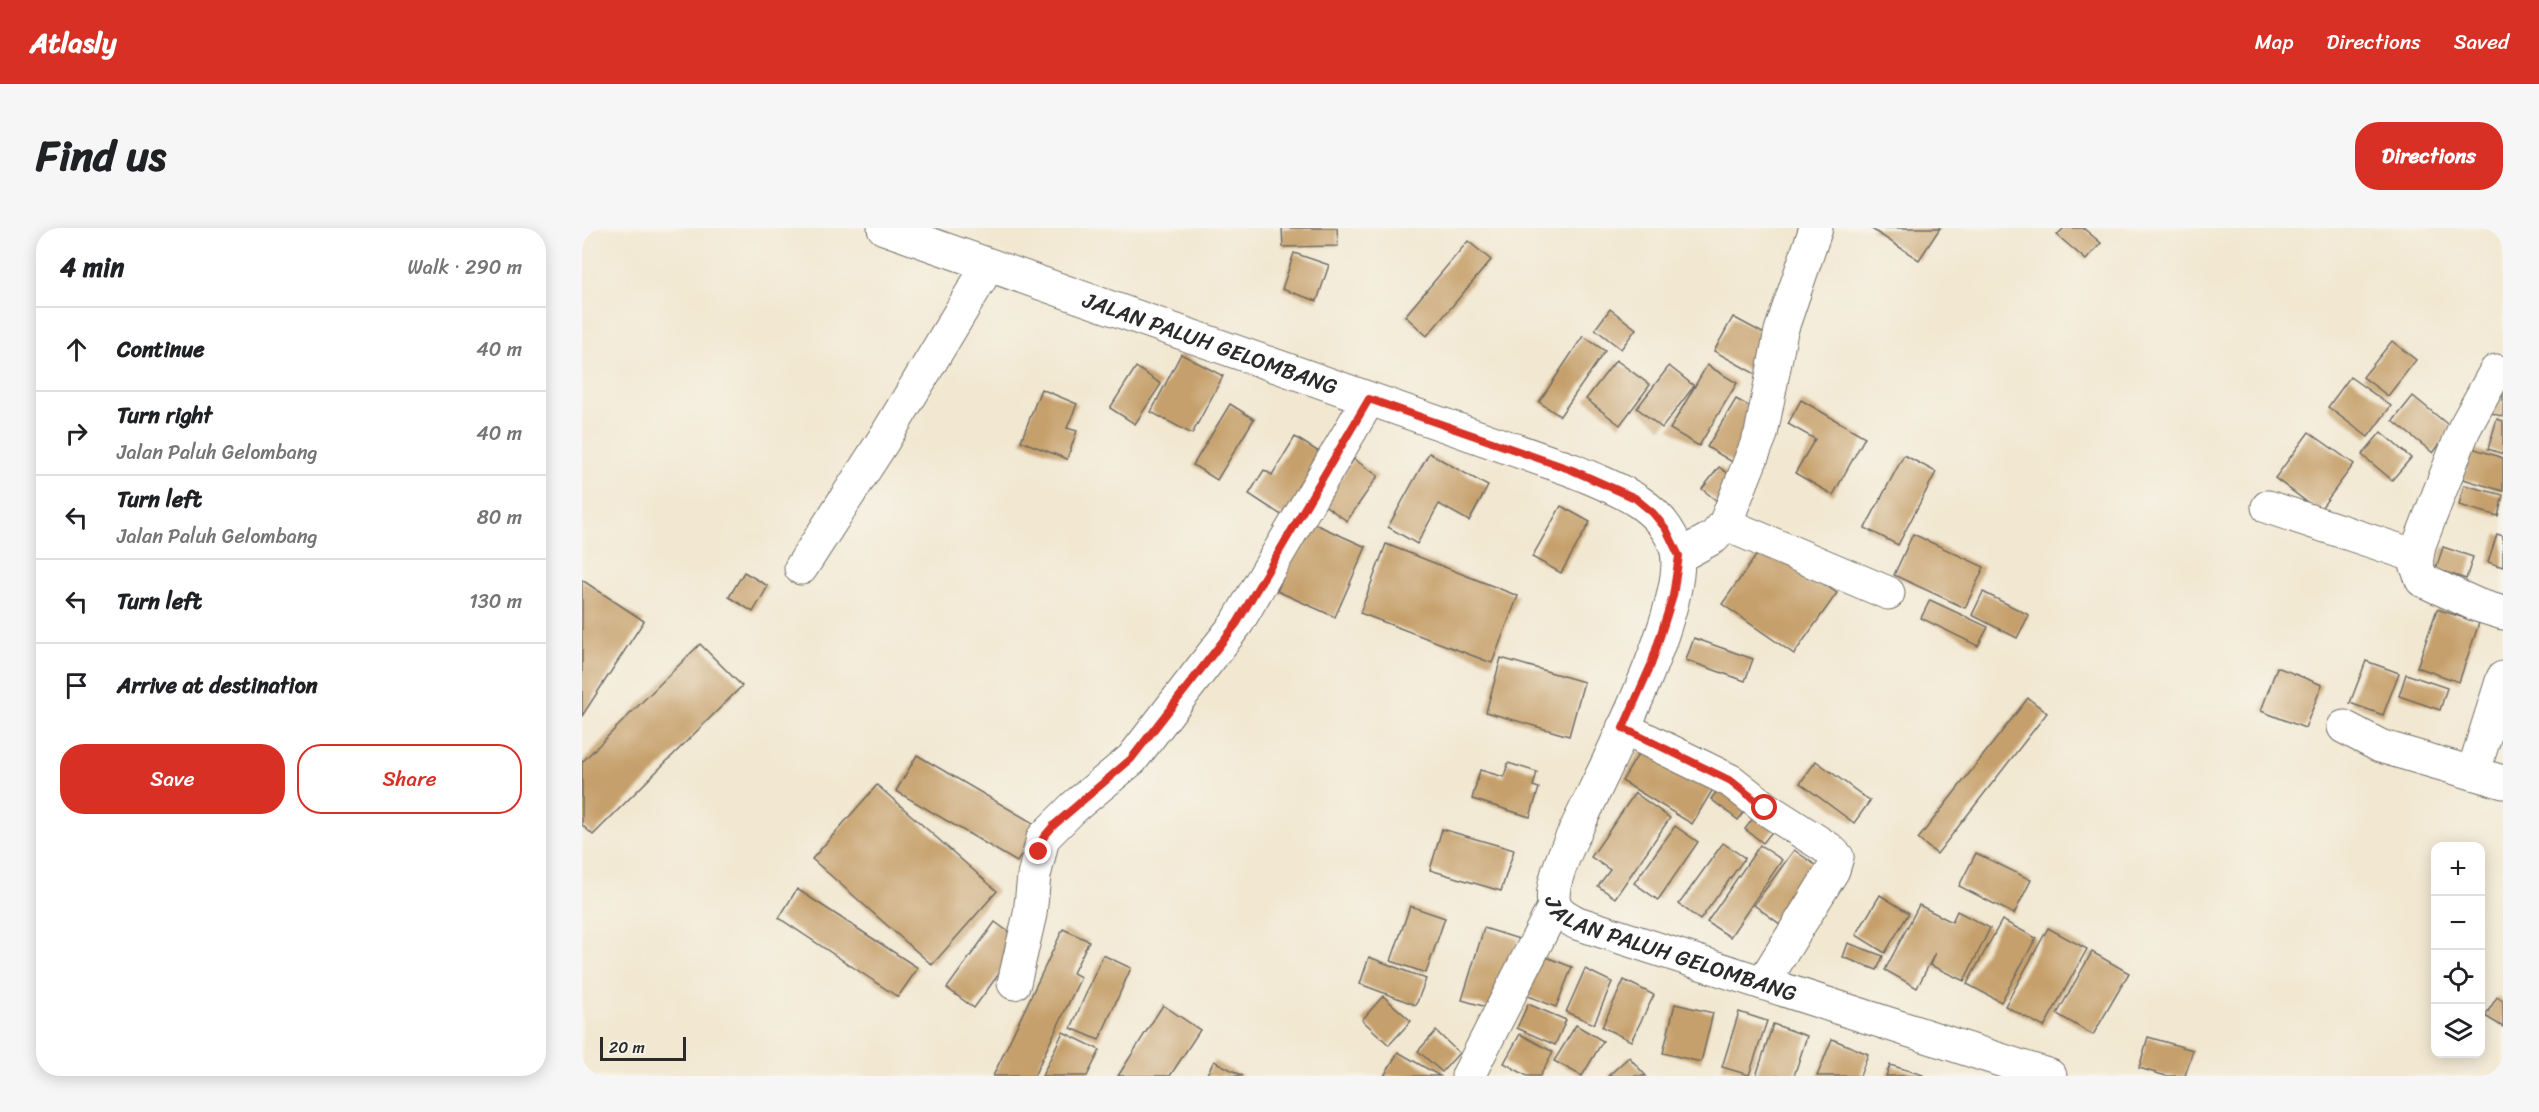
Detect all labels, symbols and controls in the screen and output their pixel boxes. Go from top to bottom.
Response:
text: Atlasly [30,18,117,67]
text: Map [2255,23,2293,61]
text: Directions [2326,23,2421,61]
text: Saved [2454,23,2509,61]
text: Find us [36,119,166,193]
button: Directions [2355,122,2503,190]
text: 4 min [60,244,124,290]
text: Walk · 290 m [407,250,522,285]
street label: JALAN PALUH GELOMBANG [1077,280,1343,406]
text: Continue [117,330,205,369]
text: 40 m [476,332,522,367]
icon: ahead [60,333,93,366]
text: Turn right [117,396,212,435]
text: 40 m [476,416,522,451]
icon: right [60,417,93,450]
text: Jalan Paluh Gelombang [117,435,318,470]
text: Turn left [117,480,202,519]
text: 80 m [477,500,522,535]
icon: left [60,501,93,534]
text: Jalan Paluh Gelombang [117,519,318,554]
text: Turn left [117,582,202,621]
text: 130 m [469,584,522,619]
icon: left [60,585,93,618]
text: Arrive at destination [117,666,318,705]
icon: arrive [60,669,93,702]
button: Save [60,744,285,814]
button: Share [297,744,522,814]
route start [1751,794,1777,820]
route end [1025,838,1051,864]
map controls [2431,842,2485,1058]
button: + [2431,842,2485,896]
street label: JALAN PALUH GELOMBANG [1533,892,1802,1012]
button: − [2431,896,2485,950]
button: locate [2431,950,2485,1004]
button: layers [2431,1004,2485,1058]
text: 20 m [609,1033,645,1062]
scale bar [600,1034,686,1062]

